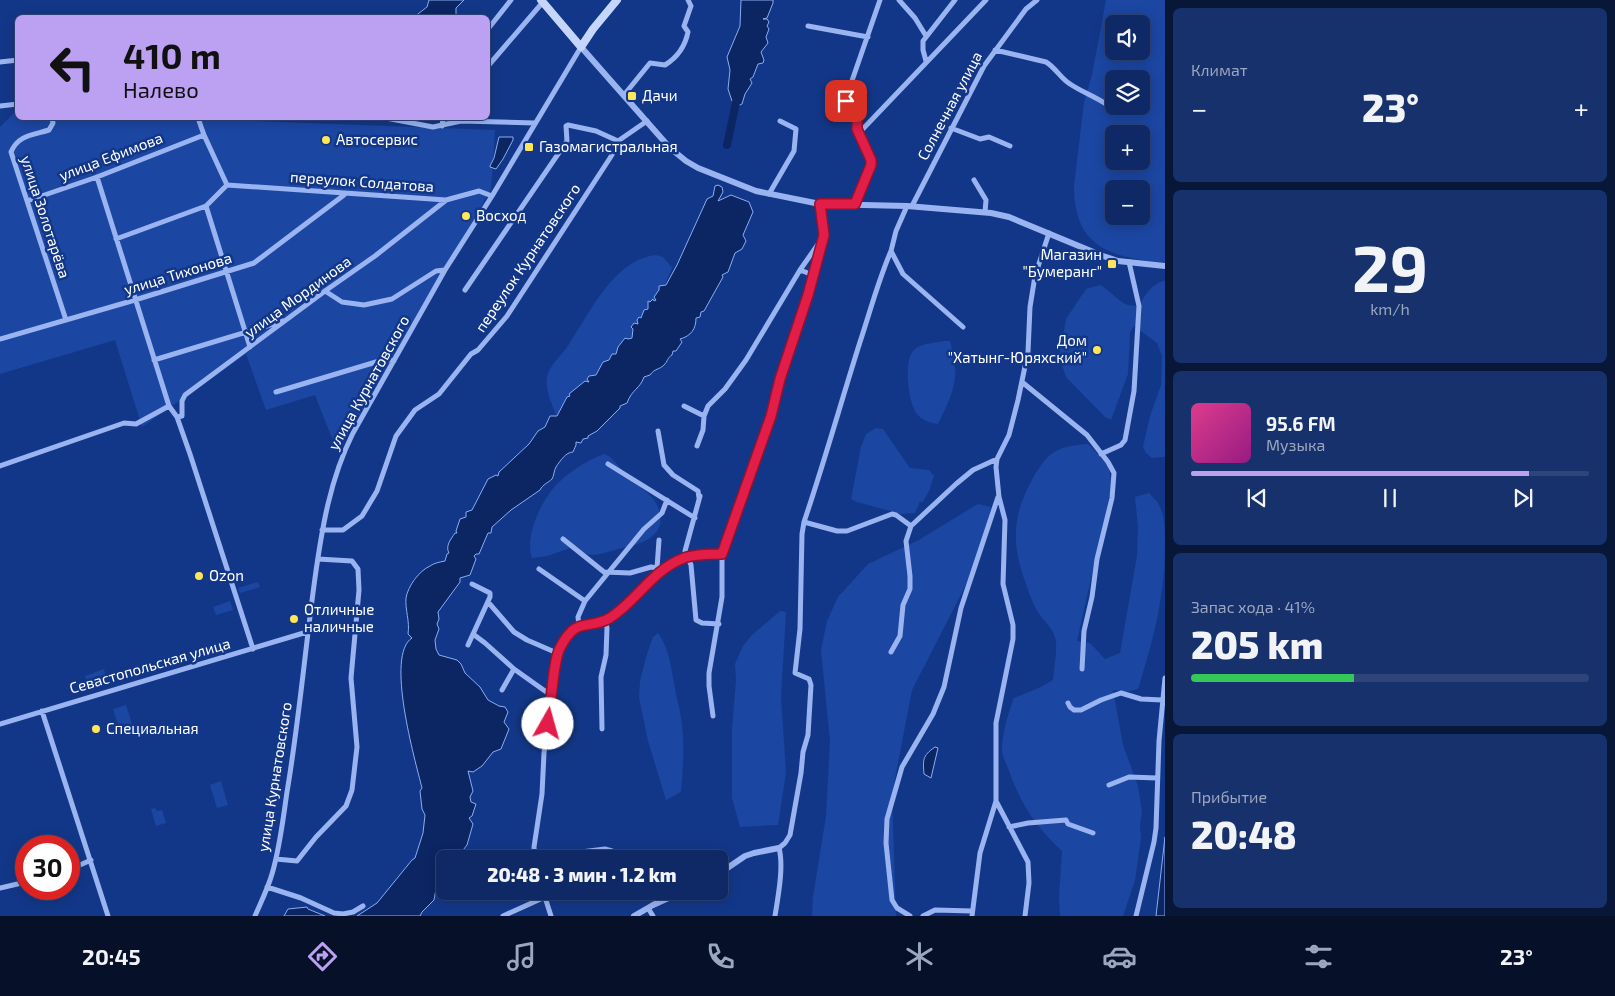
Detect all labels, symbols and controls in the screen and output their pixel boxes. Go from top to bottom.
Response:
map controls [1105,15,1150,225]
button: sound [1105,15,1150,60]
text: 410 m [123,34,221,76]
icon: left [40,35,105,100]
street label: Солнечная улица [913,48,986,163]
text: Климат [1191,60,1248,79]
button: layers [1105,70,1150,115]
text: Налево [123,76,199,102]
pin [825,80,867,122]
text: 23° [1362,84,1419,130]
place label: Дачи [642,86,677,104]
icon: arrive [832,87,860,115]
marker: Дачи [626,90,638,102]
text: − [1191,91,1207,125]
text: + [1574,91,1589,125]
button: + [1105,125,1150,170]
street label: улица Ефимова [56,128,165,185]
place label: Автосервис [336,130,418,148]
marker: Автосервис [320,134,332,146]
place label: Газомагистральная [539,137,678,155]
marker: Газомагистральная [523,141,535,153]
street label: улица Золотарёва [17,153,74,281]
street label: переулок Солдатова [289,167,435,196]
street label: переулок Курнатовского [471,180,584,336]
button: − [1105,180,1150,225]
place label: Восход [476,206,526,224]
marker: Восход [460,210,472,222]
text: 29 [1352,227,1428,305]
place label: Магазин "Бумеранг" [1023,245,1102,281]
street label: улица Тихонова [122,248,234,299]
street label: улица Мординова [241,252,355,342]
marker: Магазин "Бумеранг" [1106,258,1118,270]
text: km/h [1370,299,1410,318]
street label: улица Курнатовского [324,312,414,453]
place label: Дом "Хатынг-Юряхский" [948,331,1087,366]
marker: Дом "Хатынг-Юряхский" [1091,344,1103,356]
text: 95.6 FM [1266,412,1336,435]
text: Музыка [1266,435,1325,454]
icon: previous [1243,484,1271,512]
icon: pause [1376,484,1404,512]
icon: next [1509,484,1537,512]
place label: Ozon [209,566,244,584]
marker: Ozon [193,570,205,582]
text: Запас хода · 41% [1191,597,1315,616]
place label: Отличные наличные [304,600,374,635]
marker: Отличные наличные [288,613,300,625]
text: 205 km [1191,621,1323,667]
street label: Севастопольская улица [67,633,233,698]
position arrow [521,697,573,749]
street label: улица Курнатовского [253,701,296,853]
place label: Специальная [106,719,199,737]
marker: Специальная [90,723,102,735]
text: Прибытие [1191,787,1267,806]
text: 20:48 [1191,811,1297,857]
speed limit sign: 30 [15,835,80,900]
text: 20:48 · 3 мин · 1.2 km [487,863,677,886]
icon: directions [305,939,340,974]
icon: music [504,939,539,974]
icon: phone [703,939,738,974]
icon: climate [902,939,937,974]
icon: car [1102,939,1137,974]
icon: filters [1301,939,1336,974]
text: 20:45 [82,943,141,969]
text: 23° [1500,943,1533,969]

